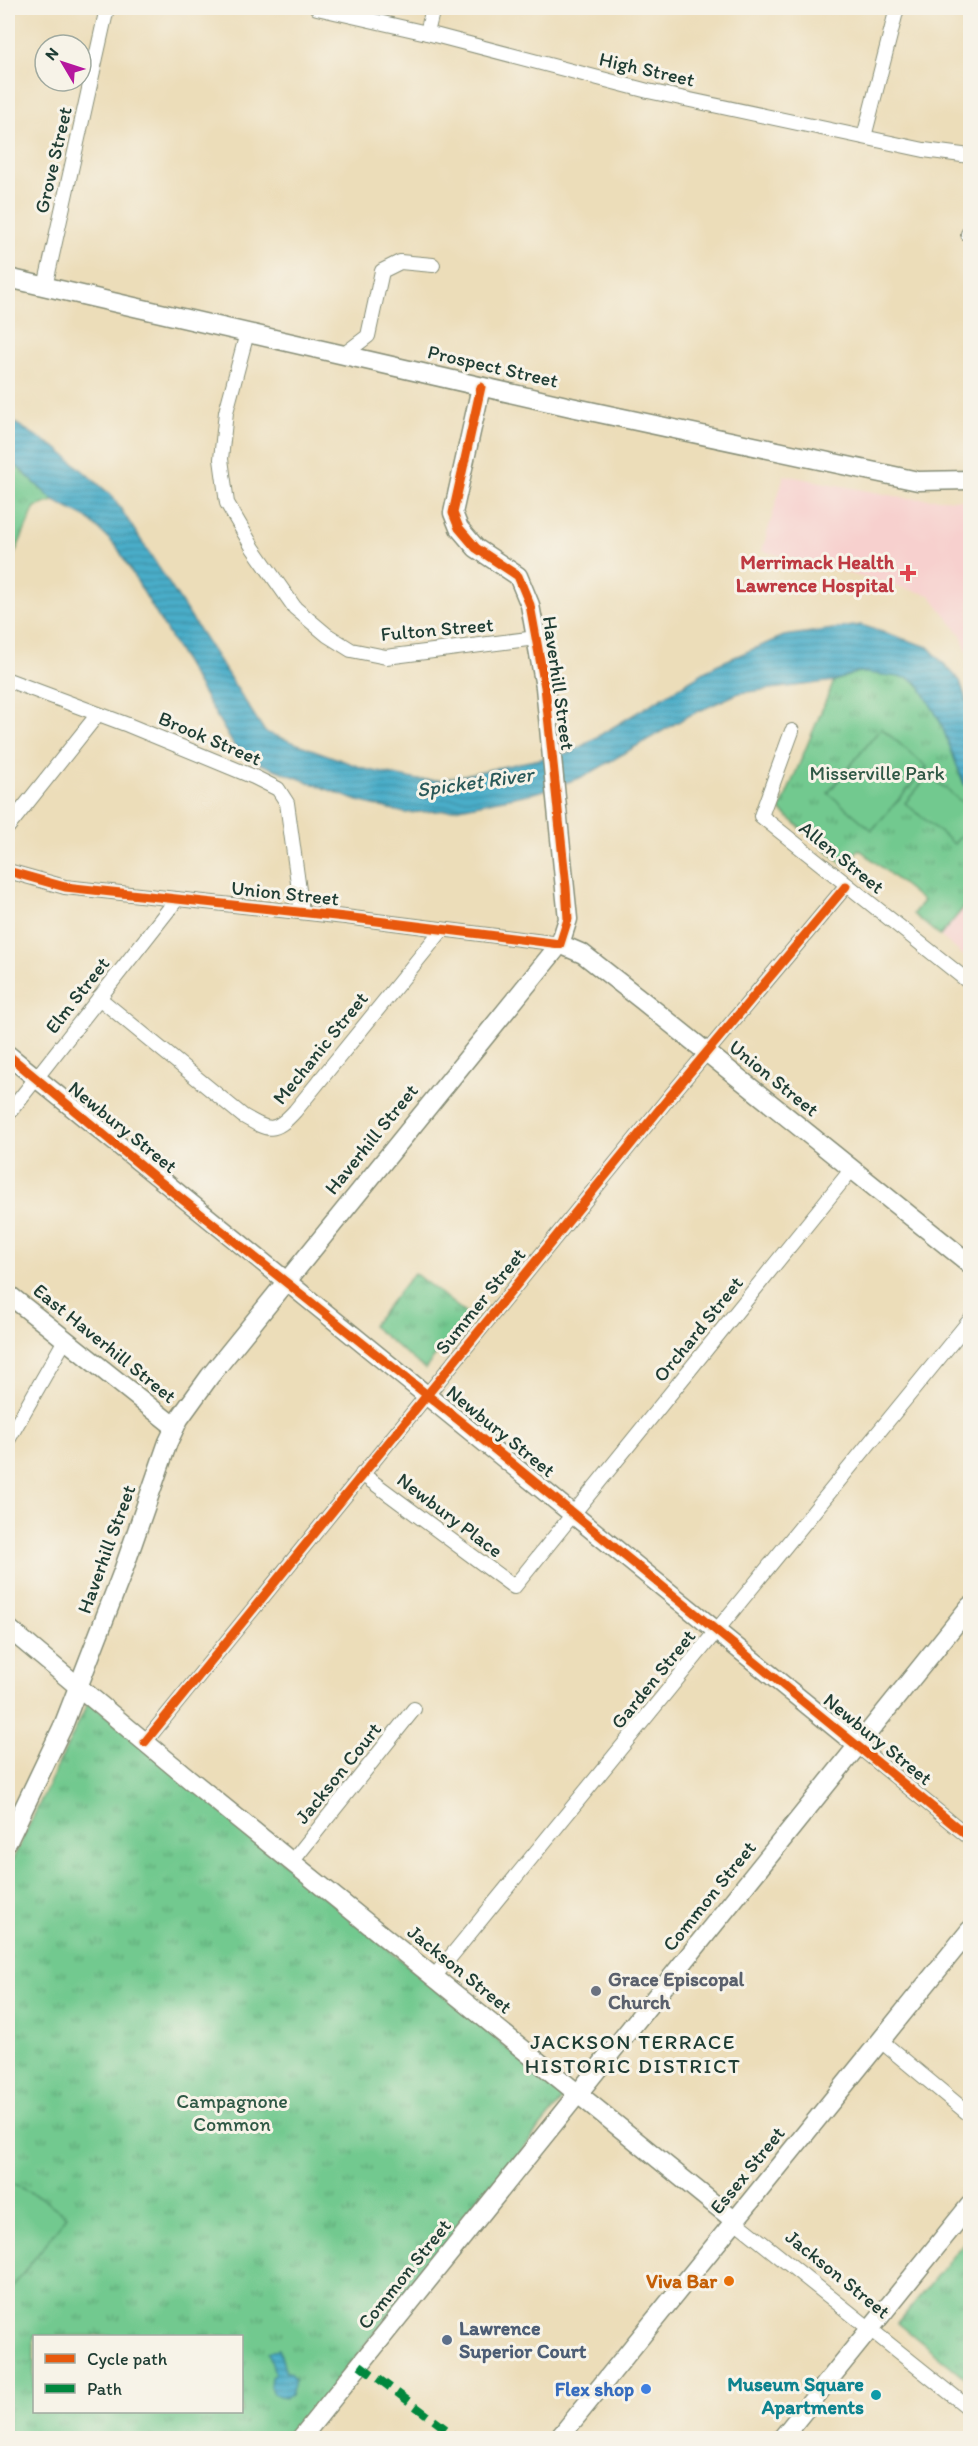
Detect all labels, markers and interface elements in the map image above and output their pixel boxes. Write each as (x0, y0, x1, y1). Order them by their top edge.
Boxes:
north arrow (33, 33, 93, 93)
text: N (41, 44, 63, 64)
street label: High Street (597, 46, 698, 92)
street label: Grove Street (29, 104, 77, 216)
street label: Prospect Street (425, 339, 561, 393)
place label: Merrimack Health Lawrence Hospital (736, 550, 895, 598)
marker: Merrimack Health Lawrence Hospital (899, 564, 917, 582)
street label: Fulton Street (380, 612, 494, 646)
street label: Haverhill Street (538, 614, 580, 752)
street label: Brook Street (155, 706, 265, 771)
water label: Spicket River (415, 761, 537, 802)
park label: Misserville Park (809, 761, 945, 785)
street label: Allen Street (795, 815, 889, 899)
street label: Union Street (230, 875, 341, 911)
street label: Elm Street (40, 952, 115, 1038)
street label: Mechanic Street (267, 987, 373, 1109)
street label: Union Street (724, 1035, 824, 1122)
street label: Newbury Street (64, 1076, 182, 1178)
street label: Haverhill Street (319, 1079, 423, 1199)
street label: Summer Street (430, 1243, 530, 1359)
street label: Orchard Street (648, 1271, 748, 1387)
street label: East Haverhill Street (29, 1278, 181, 1408)
street label: Newbury Street (442, 1380, 560, 1482)
street label: Newbury Place (392, 1467, 508, 1563)
street label: Haverhill Street (72, 1481, 141, 1617)
street label: Garden Street (606, 1624, 700, 1734)
street label: Newbury Street (819, 1688, 937, 1790)
street label: Jackson Court (290, 1717, 386, 1829)
street label: Common Street (657, 1836, 761, 1956)
street label: Jackson Street (403, 1920, 517, 2018)
place label: Grace Episcopal Church (608, 1967, 745, 2014)
marker: Grace Episcopal Church (589, 1984, 603, 1998)
district label: JACKSON TERRACE HISTORIC DISTRICT (525, 2029, 741, 2078)
park label: Campagnone Common (176, 2089, 288, 2136)
street label: Essex Street (704, 2121, 790, 2219)
street label: Common Street (352, 2214, 456, 2334)
street label: Jackson Street (781, 2225, 895, 2323)
place label: Viva Bar (646, 2269, 717, 2293)
marker: Viva Bar (722, 2274, 736, 2288)
place label: Lawrence Superior Court (459, 2316, 587, 2364)
marker: Lawrence Superior Court (440, 2333, 454, 2347)
legend (33, 2335, 243, 2413)
text: Cycle path (87, 2348, 168, 2370)
place label: Museum Square Apartments (727, 2372, 864, 2420)
place label: Flex shop (555, 2377, 634, 2402)
text: Path (87, 2378, 122, 2400)
marker: Flex shop (639, 2382, 653, 2396)
marker: Museum Square Apartments (869, 2388, 883, 2402)

